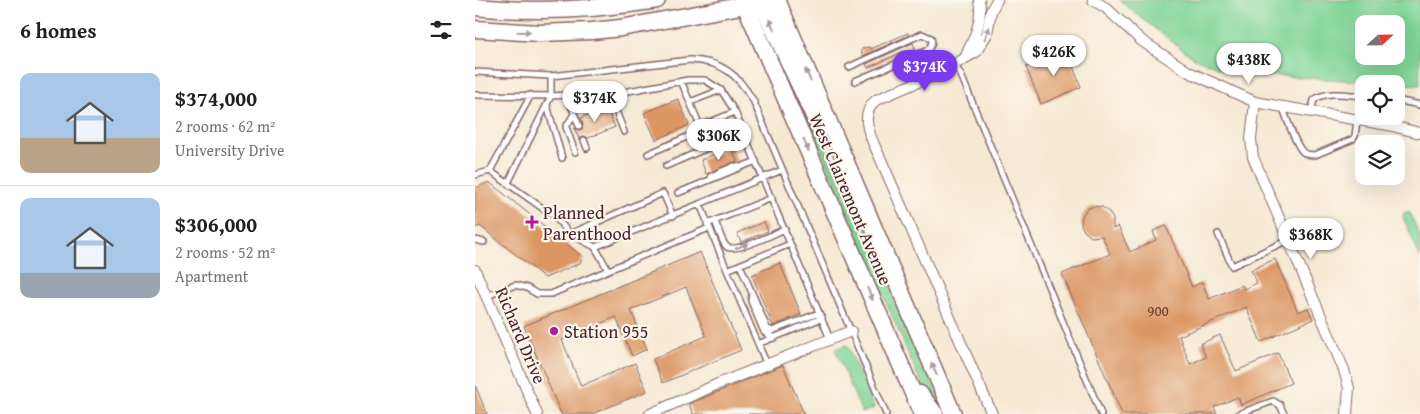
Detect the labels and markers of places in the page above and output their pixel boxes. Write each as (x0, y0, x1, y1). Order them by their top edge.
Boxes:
pin: $426K (1019, 34, 1089, 77)
pin: $438K (1214, 42, 1284, 85)
pin: $374K (890, 49, 960, 92)
pin: $374K (560, 80, 630, 123)
pin: $306K (684, 119, 754, 161)
place label: Planned Parenthood (543, 199, 632, 247)
marker: Planned Parenthood (525, 215, 539, 229)
pin: $368K (1276, 218, 1346, 260)
place label: Station 955 (564, 318, 648, 345)
marker: Station 955 (548, 325, 560, 337)

